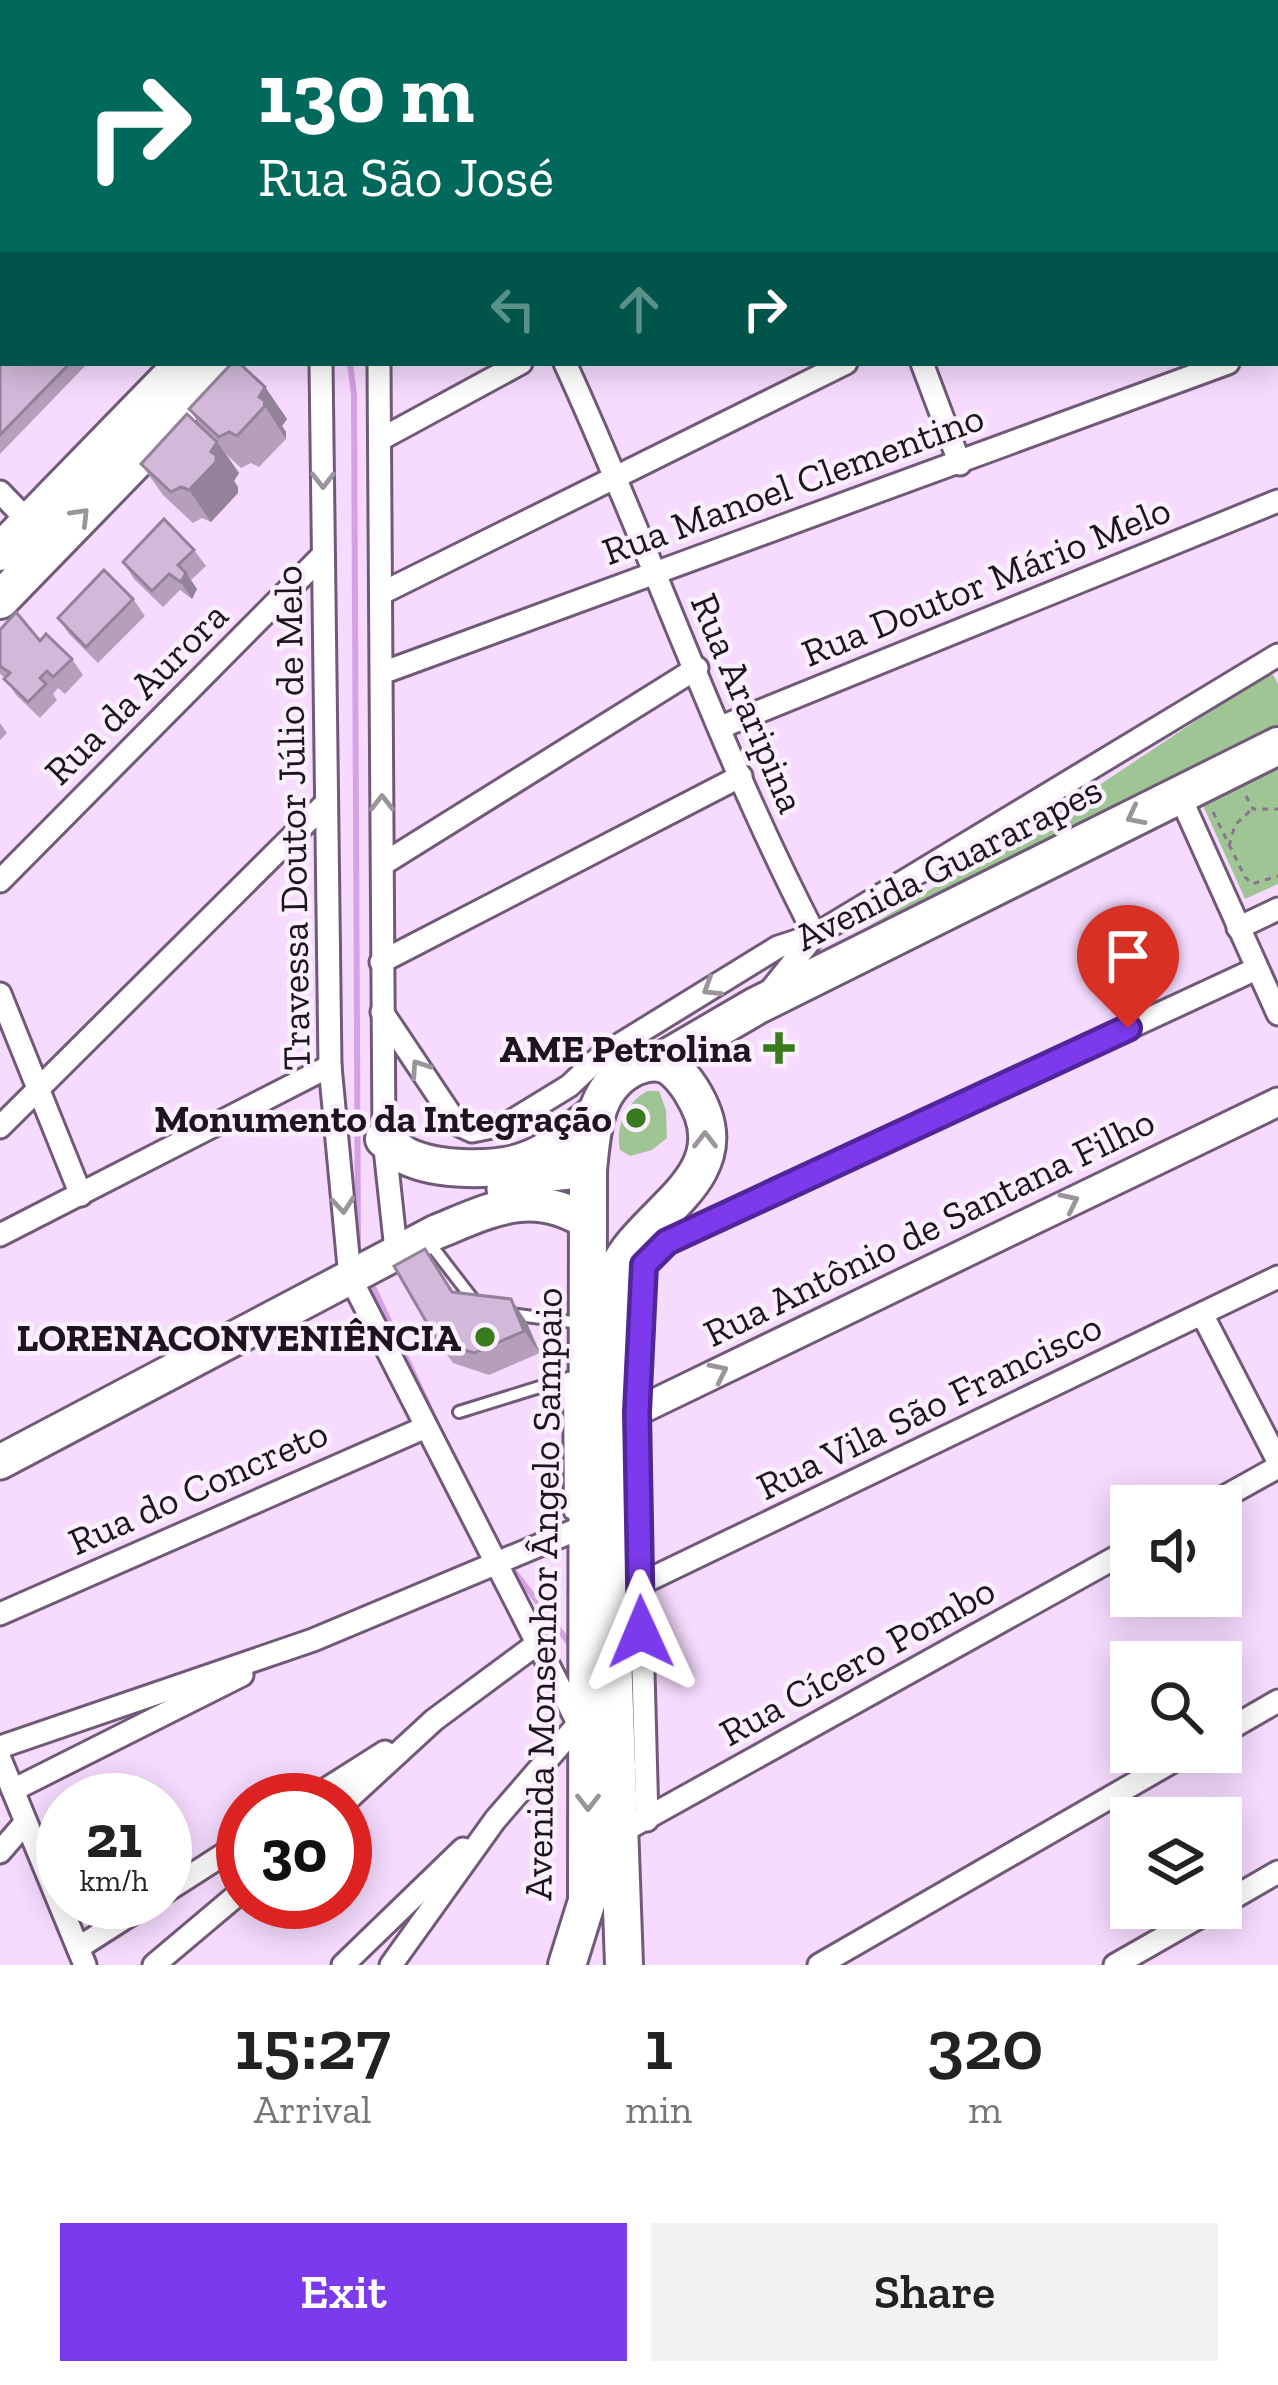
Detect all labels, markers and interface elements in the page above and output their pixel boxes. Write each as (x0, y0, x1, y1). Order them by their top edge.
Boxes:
text: 130 m (258, 43, 474, 144)
icon: right (60, 48, 216, 204)
text: Rua São José (258, 145, 554, 210)
icon: left (480, 276, 546, 342)
icon: ahead (606, 276, 672, 342)
icon: right (732, 276, 798, 342)
street label: Rua Manoel Clementino (596, 393, 990, 575)
one-way arrow (310, 472, 336, 490)
street label: Rua Doutor Mário Melo (795, 486, 1177, 676)
one-way arrow (67, 508, 89, 530)
street label: Travessa Doutor Júlio de Melo (264, 565, 320, 1071)
street label: Rua Araripina (681, 586, 815, 820)
street label: Rua da Aurora (35, 592, 237, 794)
street label: Avenida Guararapes (787, 765, 1109, 961)
one-way arrow (369, 793, 395, 811)
one-way arrow (1126, 802, 1148, 825)
pin (1077, 905, 1179, 1028)
icon: arrive (1095, 923, 1161, 989)
one-way arrow (702, 974, 724, 996)
place label: AME Petrolina (499, 1025, 752, 1072)
marker: AME Petrolina (763, 1032, 795, 1064)
one-way arrow (412, 1060, 434, 1082)
place label: Monumento da Integração (154, 1095, 612, 1142)
street label: Rua Antônio de Santana Filho (696, 1097, 1162, 1357)
marker: Monumento da Integração (623, 1105, 649, 1131)
one-way arrow (692, 1130, 718, 1148)
one-way arrow (1058, 1193, 1079, 1217)
one-way arrow (330, 1196, 355, 1215)
street label: Avenida Monsenhor Ângelo Sampaio (514, 1287, 572, 1901)
street label: Rua Vila São Francisco (749, 1302, 1109, 1510)
place label: LORENACONVENIÊNCIA (16, 1314, 461, 1361)
marker: LORENACONVENIÊNCIA (472, 1324, 498, 1350)
one-way arrow (706, 1363, 728, 1386)
street label: Rua do Concreto (61, 1409, 335, 1565)
map controls (1110, 1485, 1242, 1929)
button: sound (1110, 1485, 1242, 1617)
street label: Rua Cícero Pombo (711, 1566, 1003, 1756)
position arrow (578, 1569, 704, 1695)
button: search (1110, 1641, 1242, 1773)
speed limit sign: 30 (216, 1773, 372, 1929)
one-way arrow (575, 1794, 601, 1812)
button: layers (1110, 1797, 1242, 1929)
text: 21 (86, 1800, 142, 1872)
text: km/h (80, 1863, 148, 1899)
text: 15:27 (235, 2001, 391, 2087)
text: 1 (644, 2001, 673, 2087)
text: 320 (927, 2001, 1043, 2087)
text: Arrival (254, 2086, 371, 2133)
text: min (625, 2086, 692, 2133)
text: m (968, 2086, 1002, 2133)
button: Exit (60, 2223, 627, 2361)
button: Share (651, 2223, 1218, 2361)

